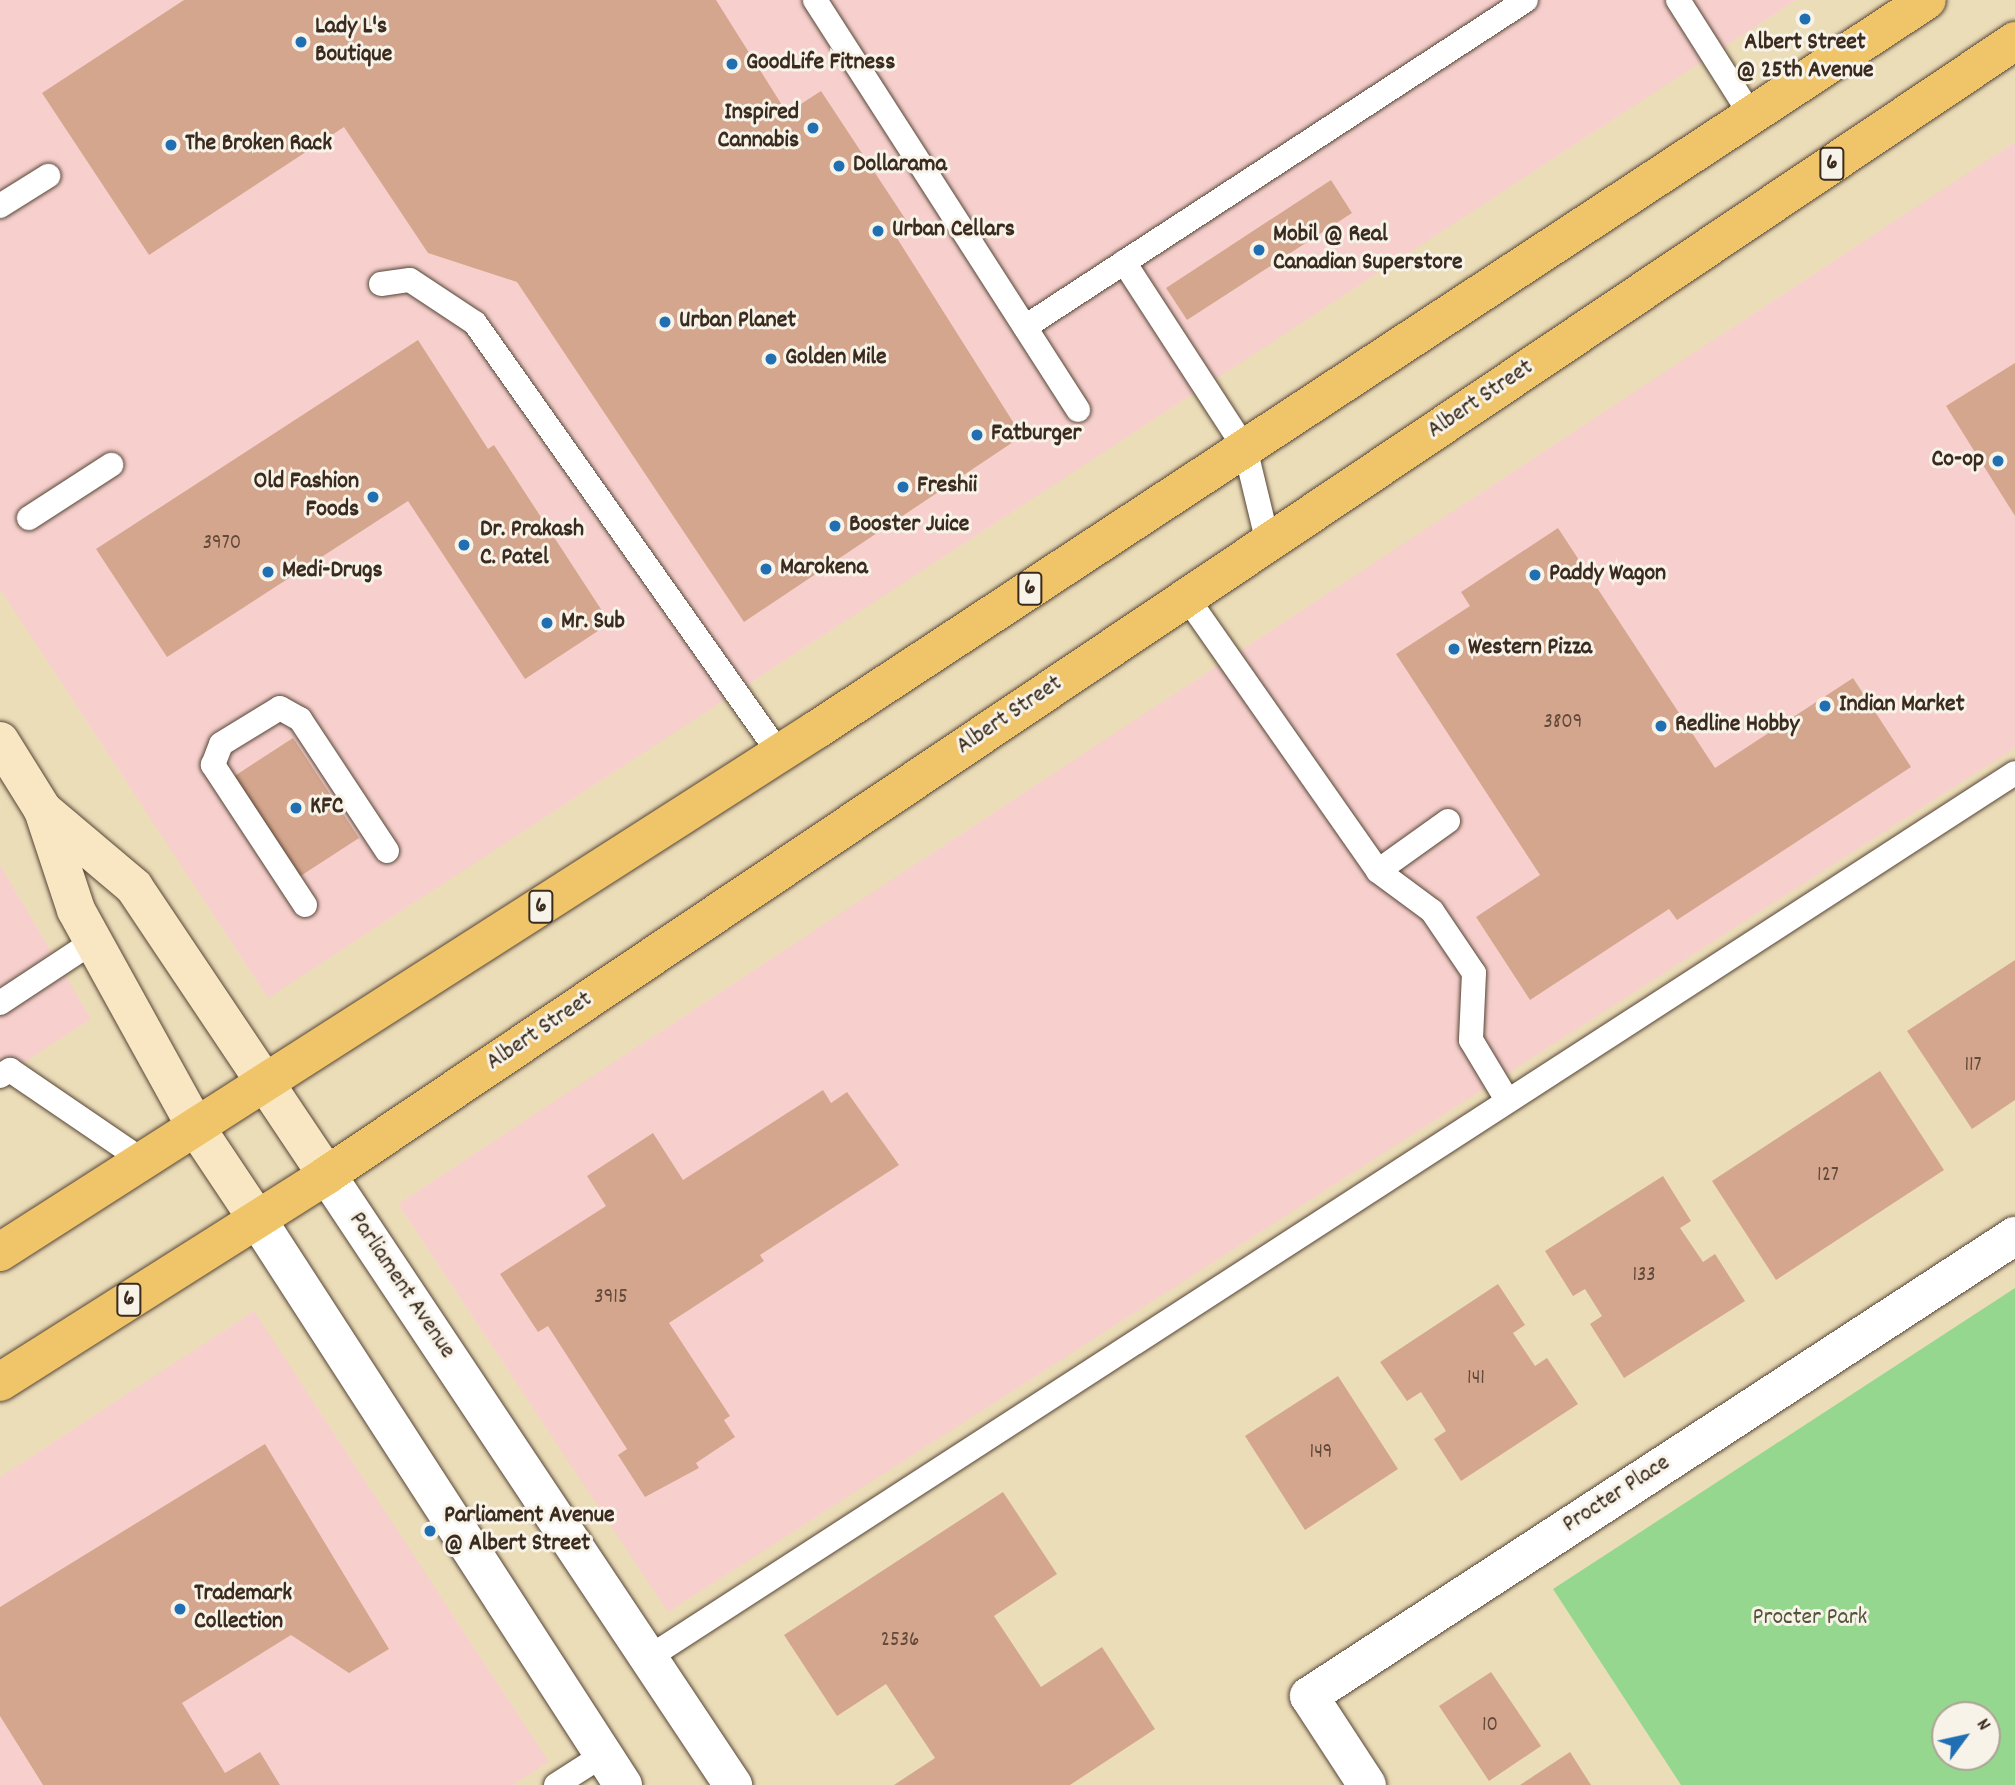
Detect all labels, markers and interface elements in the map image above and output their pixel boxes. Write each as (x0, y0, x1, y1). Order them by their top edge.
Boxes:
marker: Albert Street @ 25th Avenue (1797, 11, 1813, 27)
place label: Lady L's Boutique (315, 14, 392, 70)
place label: Albert Street @ 25th Avenue (1736, 30, 1874, 86)
marker: Lady L's Boutique (293, 34, 309, 50)
place label: GoodLife Fitness (746, 50, 895, 78)
marker: GoodLife Fitness (724, 56, 740, 72)
place label: Inspired Cannabis (718, 100, 799, 156)
marker: Inspired Cannabis (805, 120, 821, 136)
place label: The Broken Rack (185, 131, 332, 159)
marker: The Broken Rack (163, 137, 179, 153)
road number: 6 (1818, 144, 1846, 183)
place label: Dollarama (853, 152, 947, 180)
marker: Dollarama (831, 158, 847, 174)
place label: Urban Cellars (892, 217, 1015, 245)
place label: Mobil @ Real Canadian Superstore (1273, 222, 1463, 278)
marker: Urban Cellars (870, 223, 886, 239)
marker: Mobil @ Real Canadian Superstore (1251, 242, 1267, 258)
place label: Urban Planet (679, 308, 796, 336)
marker: Urban Planet (657, 314, 673, 330)
place label: Golden Mile (785, 345, 887, 373)
marker: Golden Mile (763, 351, 779, 367)
street label: Albert Street (1423, 354, 1539, 446)
place label: Fatburger (991, 421, 1081, 449)
marker: Fatburger (969, 427, 985, 443)
place label: Co-op (1932, 447, 1984, 475)
marker: Co-op (1990, 453, 2006, 469)
place label: Old Fashion Foods (254, 469, 359, 525)
place label: Freshii (917, 473, 977, 501)
marker: Freshii (895, 479, 911, 495)
marker: Old Fashion Foods (365, 489, 381, 505)
place label: Booster Juice (849, 512, 969, 540)
place label: Dr. Prakash C. Patel (480, 517, 584, 573)
marker: Booster Juice (827, 518, 843, 534)
house number: 3970 (203, 531, 241, 557)
marker: Dr. Prakash C. Patel (454, 535, 474, 555)
place label: Marokena (780, 555, 868, 583)
place label: Medi-Drugs (282, 558, 383, 586)
marker: Marokena (758, 561, 774, 577)
place label: Paddy Wagon (1549, 561, 1666, 589)
marker: Medi-Drugs (260, 564, 276, 580)
marker: Paddy Wagon (1527, 567, 1543, 583)
road number: 6 (1016, 569, 1044, 608)
place label: Mr. Sub (561, 609, 625, 637)
marker: Mr. Sub (539, 615, 555, 631)
place label: Western Pizza (1468, 635, 1592, 663)
marker: Western Pizza (1446, 641, 1462, 657)
street label: Albert Street (952, 670, 1068, 762)
place label: Indian Market (1839, 692, 1964, 720)
marker: Indian Market (1817, 698, 1833, 714)
house number: 3809 (1544, 710, 1582, 736)
place label: Redline Hobby (1675, 712, 1799, 740)
marker: Redline Hobby (1653, 718, 1669, 734)
place label: KFC (310, 794, 344, 822)
marker: KFC (288, 800, 304, 816)
road number: 6 (527, 888, 555, 926)
street label: Albert Street (482, 986, 598, 1078)
house number: 117 (1964, 1053, 1982, 1079)
house number: 127 (1817, 1163, 1839, 1189)
street label: Parliament Avenue (341, 1207, 461, 1365)
house number: 133 (1632, 1263, 1656, 1289)
road number: 6 (115, 1280, 143, 1320)
house number: 3915 (594, 1285, 628, 1311)
house number: 141 (1467, 1366, 1485, 1392)
house number: 149 (1310, 1440, 1332, 1466)
street label: Procter Place (1558, 1450, 1676, 1540)
place label: Parliament Avenue @ Albert Street (444, 1503, 615, 1559)
marker: Parliament Avenue @ Albert Street (422, 1523, 438, 1539)
place label: Trademark Collection (194, 1581, 292, 1637)
marker: Trademark Collection (172, 1601, 188, 1617)
park label: Procter Park (1753, 1605, 1867, 1633)
house number: 2536 (881, 1628, 919, 1654)
north arrow (1931, 1701, 2001, 1771)
house number: 10 (1482, 1713, 1498, 1739)
text: N (1968, 1714, 1996, 1737)

